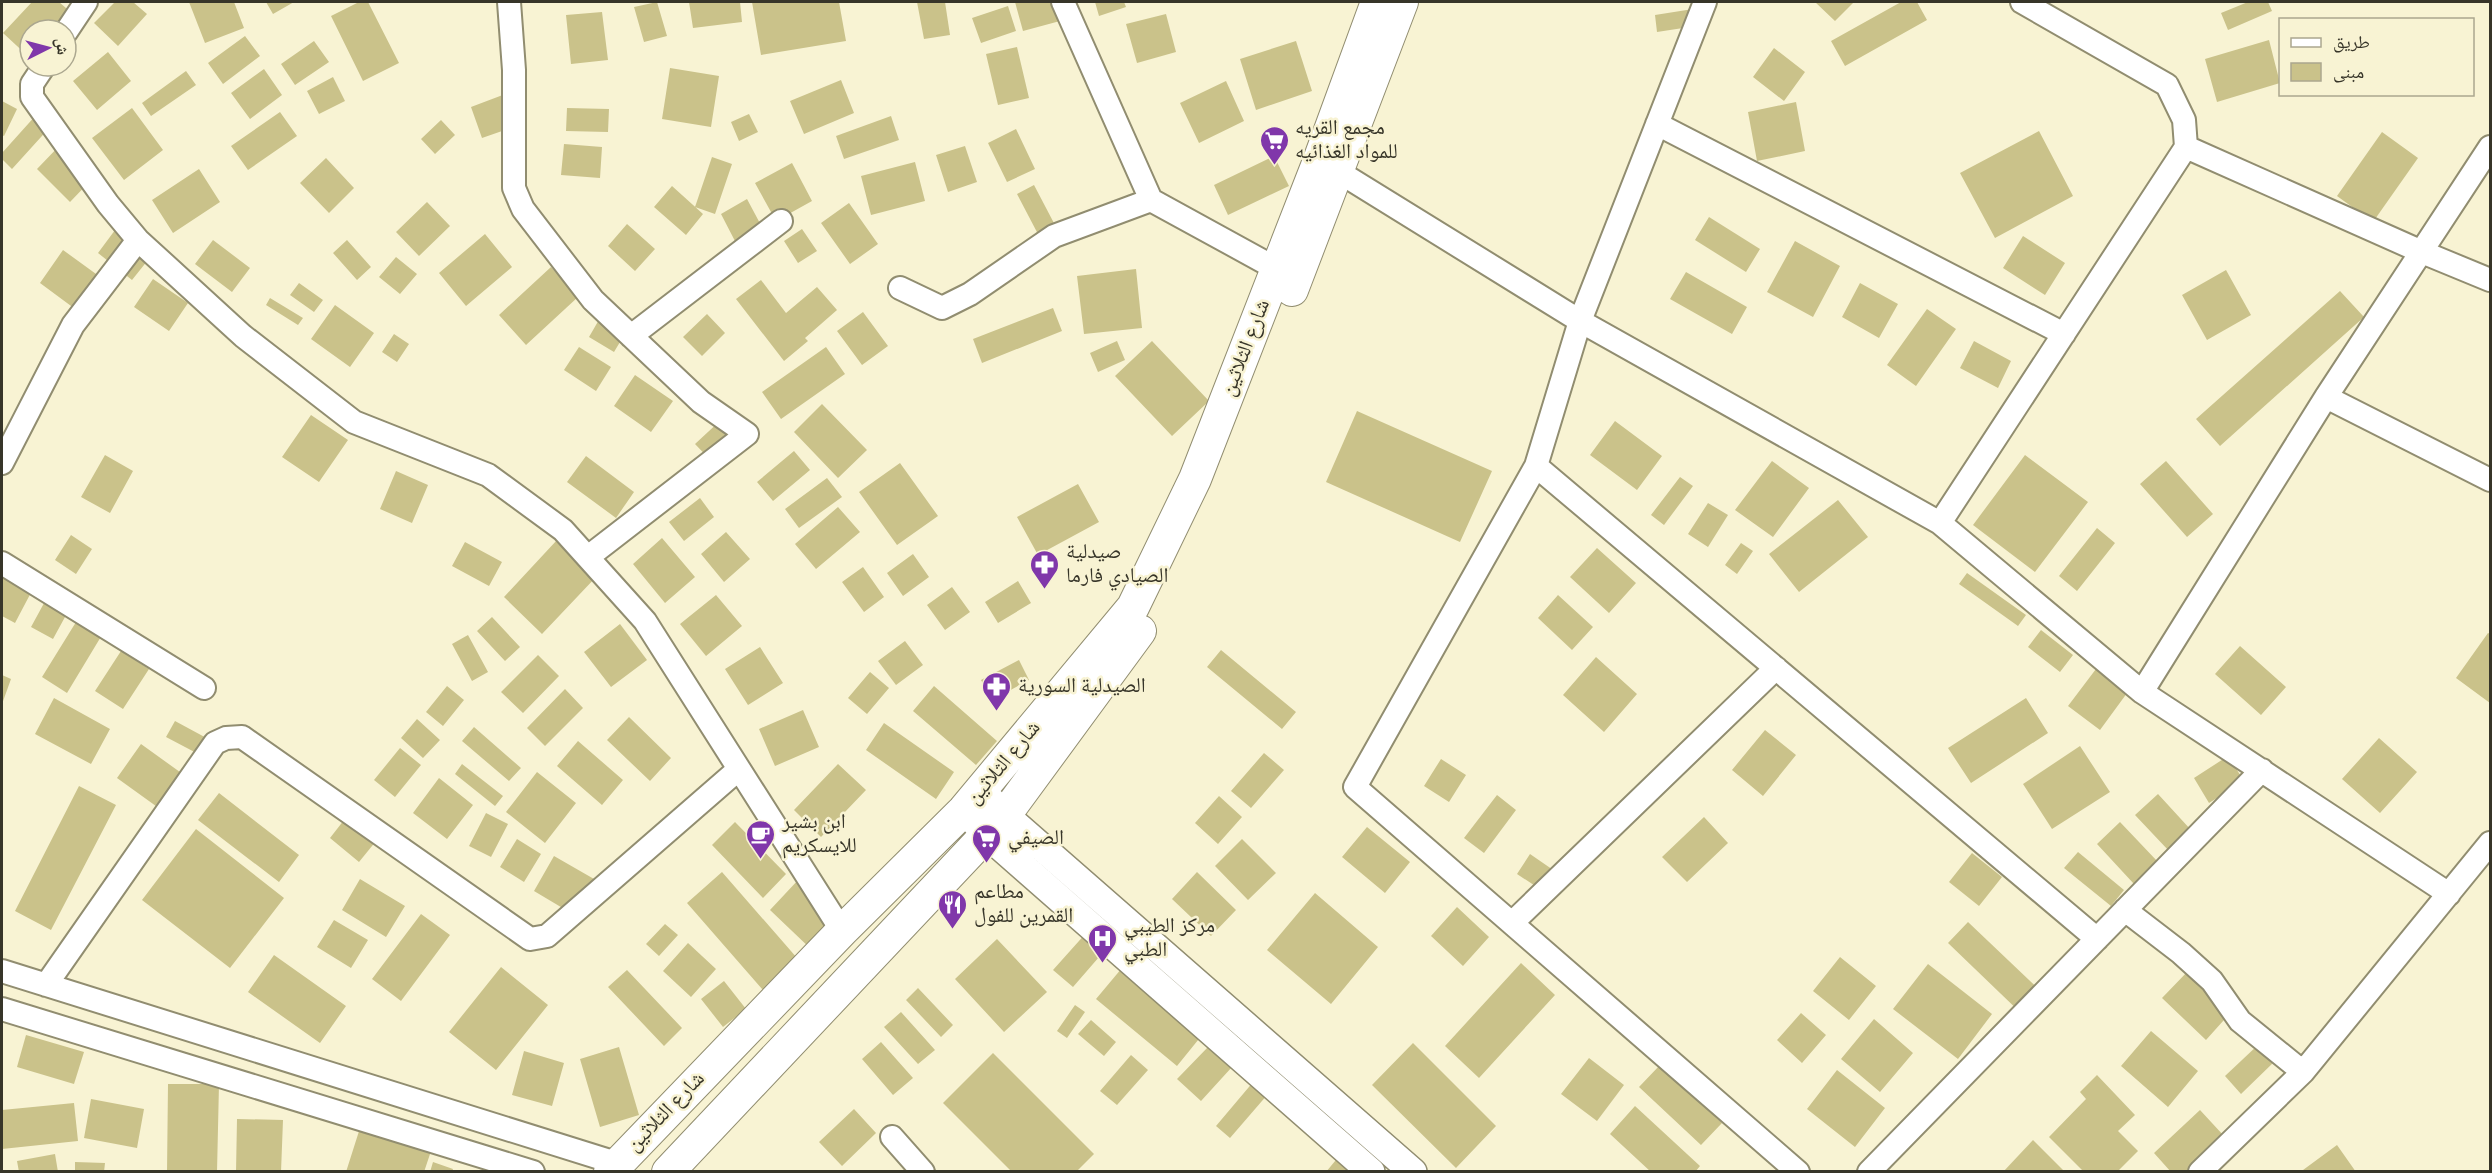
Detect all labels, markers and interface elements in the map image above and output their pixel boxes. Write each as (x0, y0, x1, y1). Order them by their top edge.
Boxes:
north arrow (18, 18, 78, 78)
legend (2279, 18, 2474, 96)
text: طريق (2333, 32, 2370, 55)
text: ش (50, 37, 72, 56)
text: مبنى (2333, 62, 2364, 85)
place label: مجمع القريه للمواد الغذائيه (1295, 115, 1398, 166)
supermarket icon: مجمع القريه للمواد الغذائيه (1258, 124, 1290, 166)
street label: شارع الثلاثين (1215, 296, 1277, 400)
place label: صيدلية الصيادي فارما (1066, 539, 1168, 591)
pharmacy icon: صيدلية الصيادي فارما (1029, 548, 1061, 590)
pharmacy icon: الصيدلية السورية (981, 670, 1013, 712)
place label: الصيدلية السورية (1018, 673, 1146, 700)
street label: شارع الثلاثين (961, 715, 1047, 811)
place label: ابن بشير للايسكريم (781, 809, 857, 860)
cafe icon: ابن بشير للايسكريم (745, 818, 777, 860)
supermarket icon: الصيفي (971, 822, 1003, 864)
place label: الصيفي (1008, 825, 1064, 853)
place label: مطاعم القمرين للفول (974, 879, 1073, 930)
restaurant icon: مطاعم القمرين للفول (937, 888, 969, 930)
place label: مركز الطيبي الطبي (1124, 913, 1215, 965)
hospital icon: مركز الطيبي الطبي (1087, 922, 1119, 964)
street label: شارع الثلاثين (621, 1066, 711, 1158)

